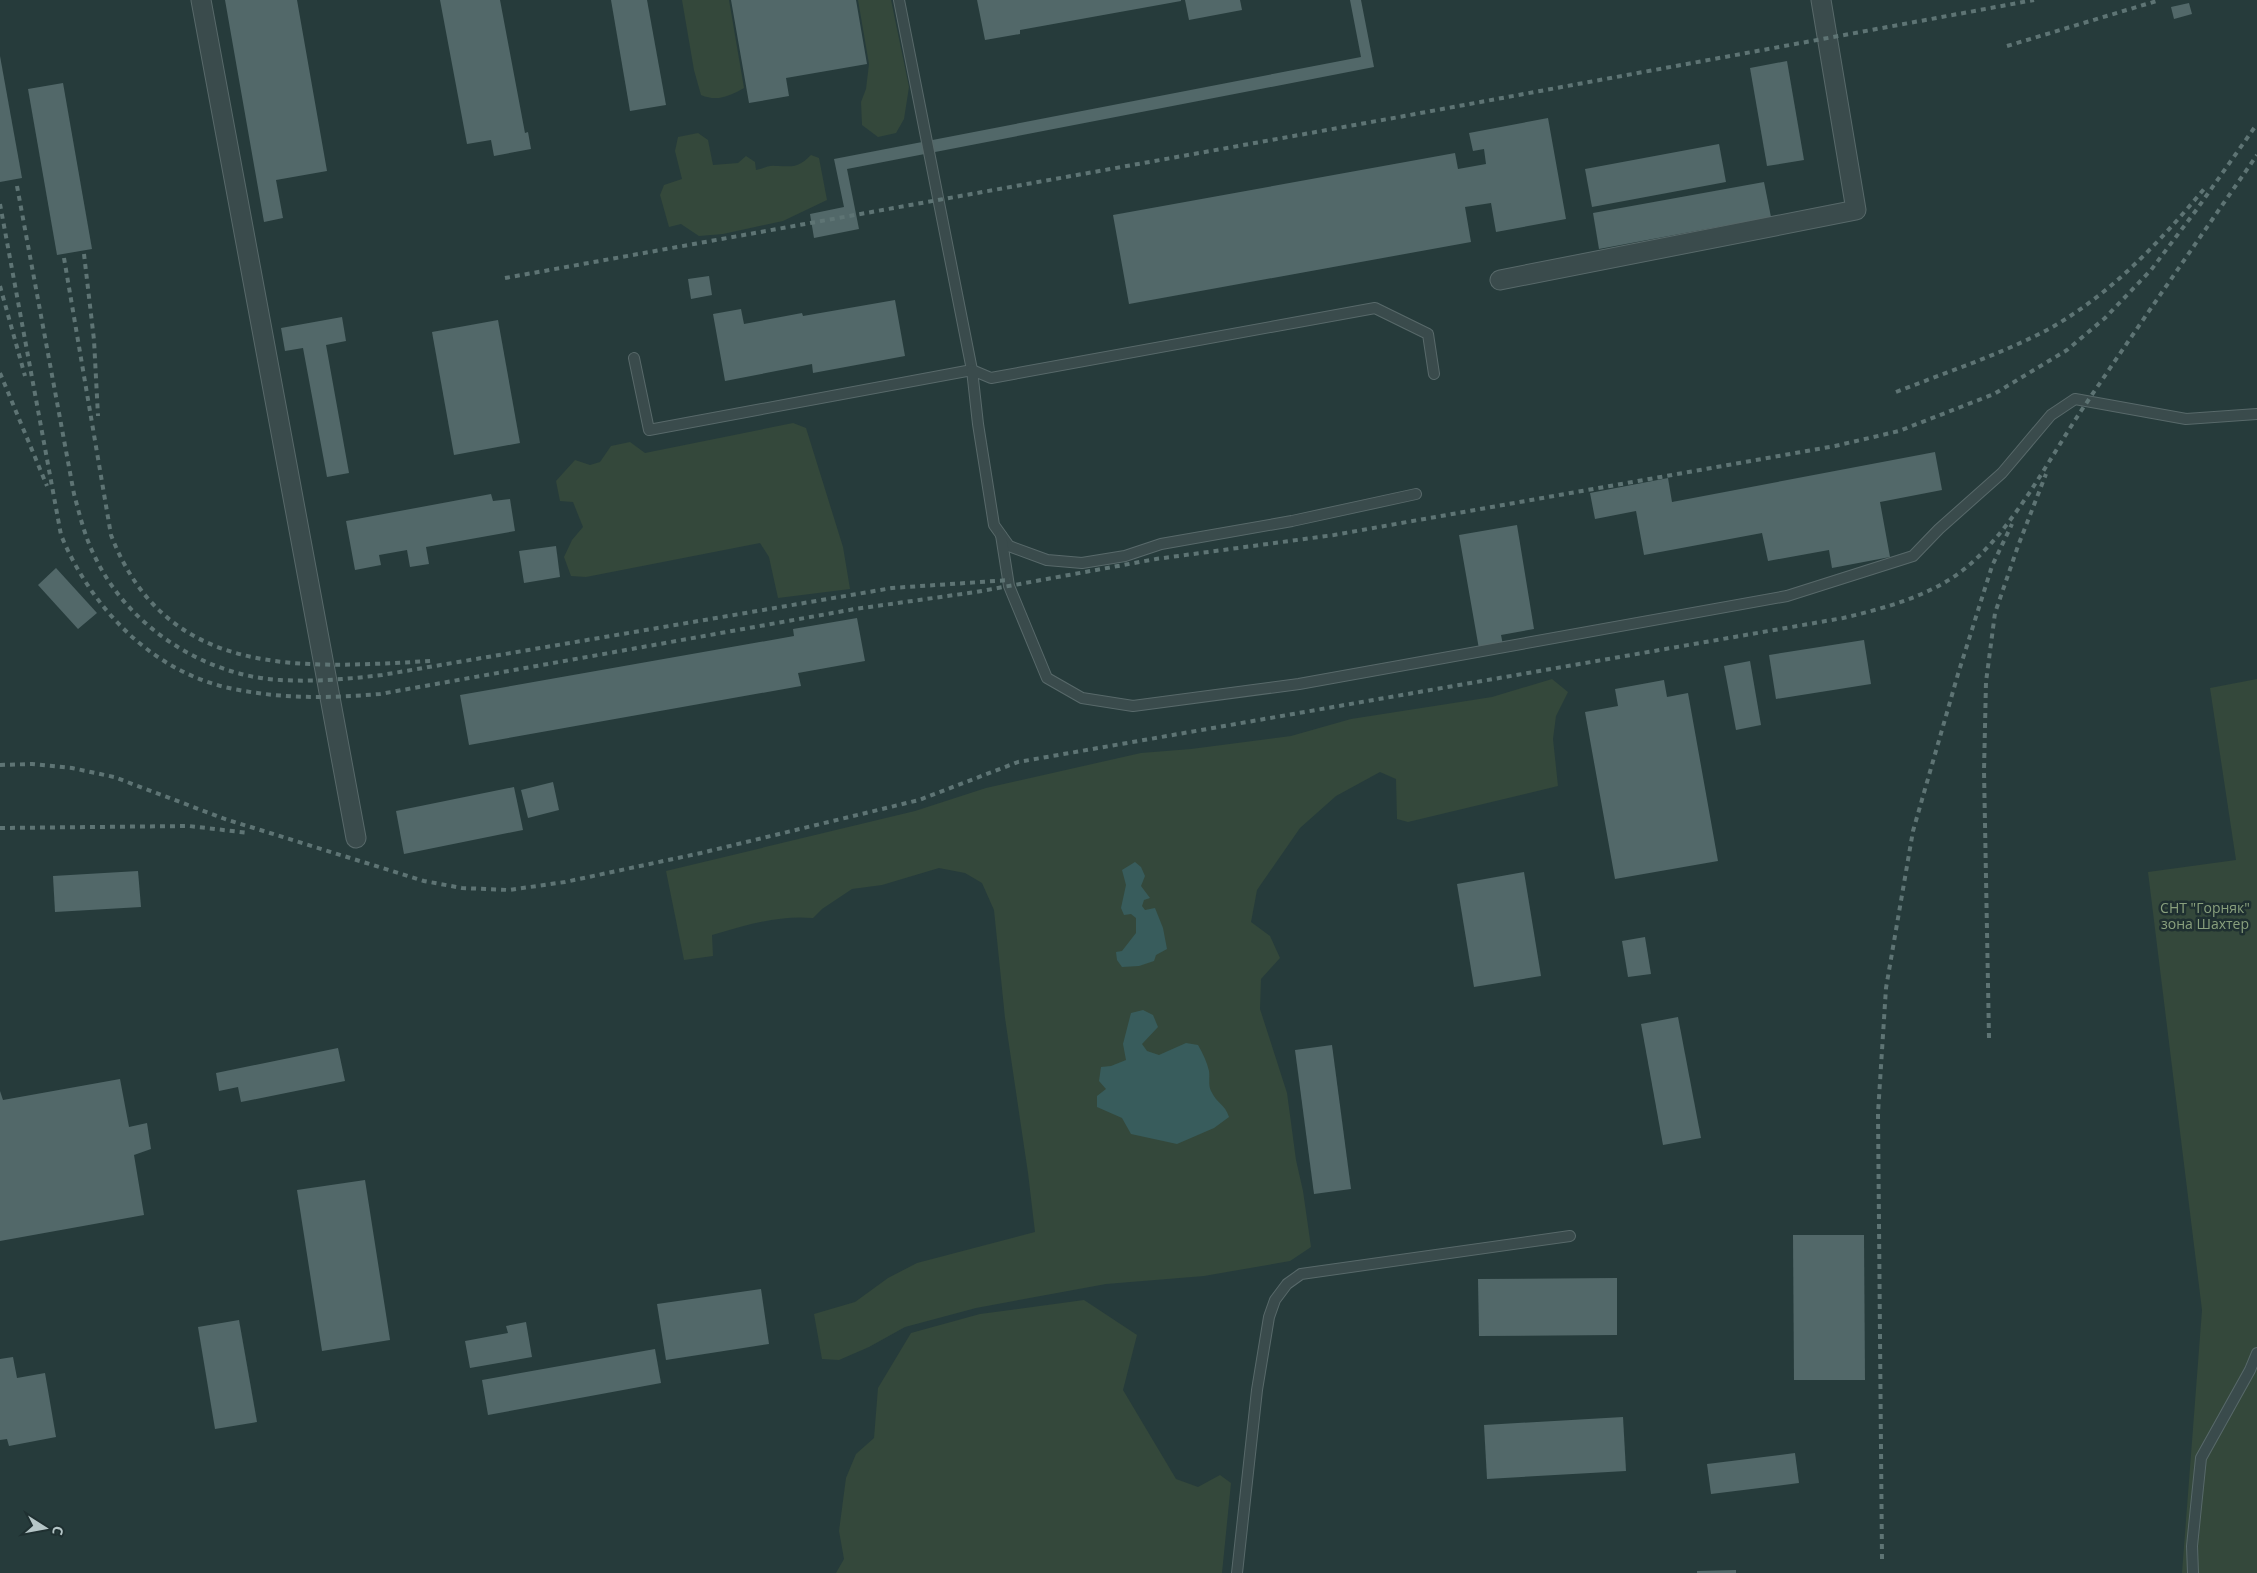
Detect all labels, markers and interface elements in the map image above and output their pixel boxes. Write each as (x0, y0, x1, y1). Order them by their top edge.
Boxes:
park label: СНТ "Горняк" зона Шахтер (2160, 898, 2250, 933)
north arrow (20, 1503, 70, 1553)
text: С (48, 1524, 68, 1537)

